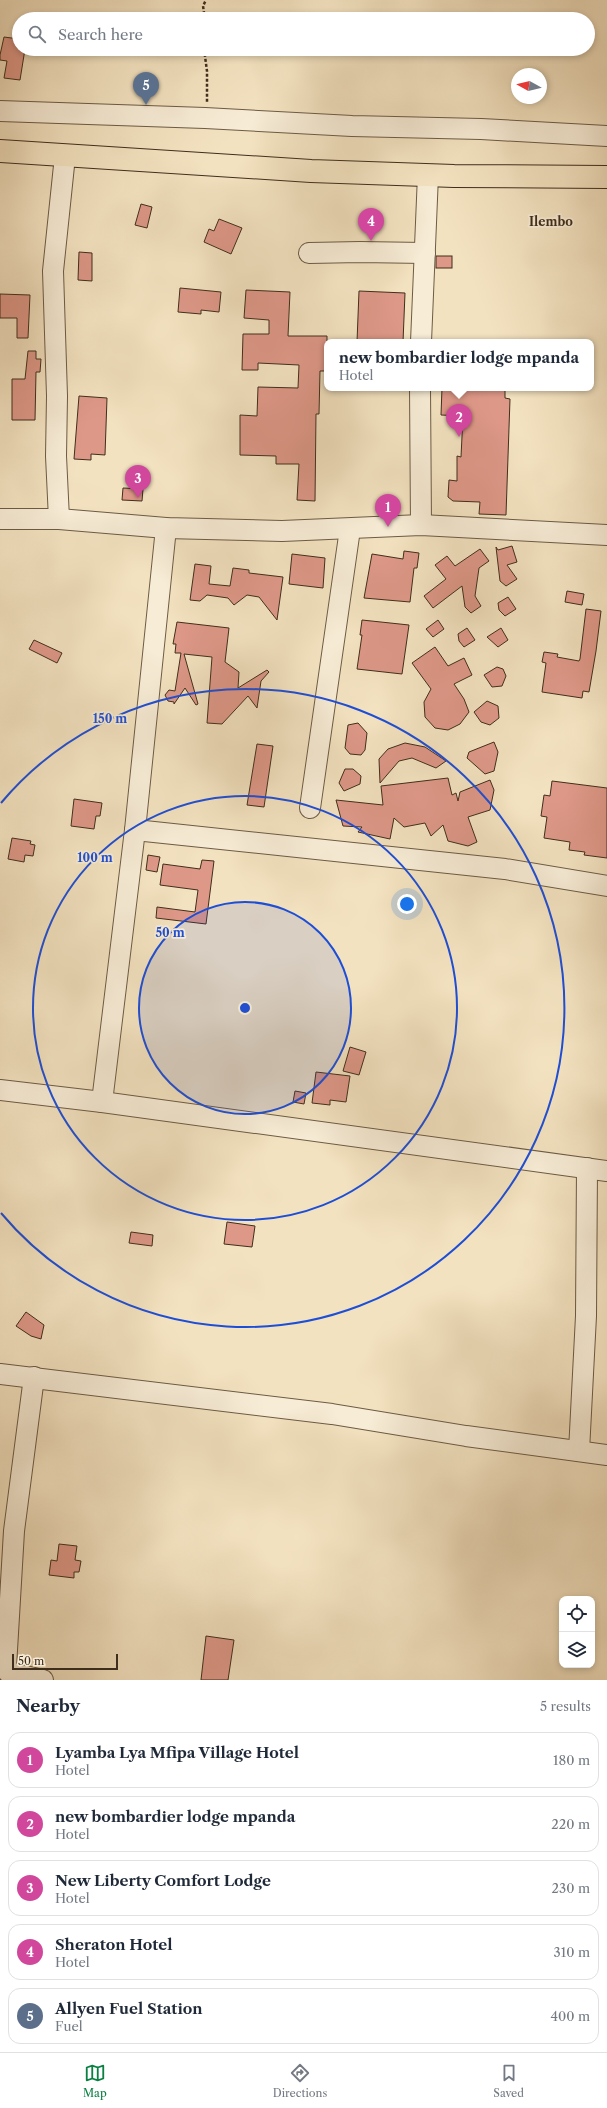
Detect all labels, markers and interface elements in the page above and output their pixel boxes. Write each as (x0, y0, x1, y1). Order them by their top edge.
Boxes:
search box (12, 12, 595, 56)
icon: search (26, 23, 48, 45)
text: Search here (58, 25, 143, 44)
north arrow (511, 68, 547, 104)
pin: 5 (133, 72, 159, 105)
pin: 4 (358, 208, 384, 241)
district label: Ilembo (529, 214, 573, 229)
popup (324, 339, 594, 391)
text: new bombardier lodge mpanda (339, 348, 579, 367)
text: Hotel (339, 367, 373, 383)
pin: 2 (446, 404, 472, 437)
pin: 3 (125, 465, 151, 498)
pin: 1 (375, 494, 401, 527)
text: 150 m (93, 711, 127, 726)
text: 100 m (77, 850, 113, 865)
your location (397, 894, 417, 914)
text: 50 m (155, 925, 185, 940)
centre of rings (238, 1001, 252, 1015)
map controls (559, 1596, 595, 1668)
button: locate (559, 1596, 595, 1632)
button: layers (559, 1632, 595, 1668)
scale bar (12, 1652, 118, 1671)
text: 50 m (18, 1654, 44, 1668)
text: Nearby (16, 1696, 80, 1716)
text: 5 results (540, 1698, 591, 1714)
text: Lyamba Lya Mfipa Village Hotel (55, 1743, 299, 1762)
text: 1 (27, 1752, 33, 1768)
text: 180 m (553, 1752, 590, 1768)
text: Hotel (55, 1762, 90, 1778)
text: new bombardier lodge mpanda (55, 1807, 295, 1826)
text: 2 (26, 1816, 34, 1832)
text: 220 m (551, 1816, 590, 1832)
text: Hotel (55, 1826, 90, 1842)
text: New Liberty Comfort Lodge (55, 1871, 271, 1890)
text: 3 (26, 1880, 34, 1896)
text: 230 m (552, 1880, 590, 1896)
text: Hotel (55, 1890, 90, 1906)
text: Sheraton Hotel (55, 1935, 173, 1954)
text: 4 (26, 1944, 34, 1960)
text: 310 m (554, 1944, 590, 1960)
text: Hotel (55, 1954, 90, 1970)
text: Allyen Fuel Station (55, 1999, 203, 2018)
text: 5 (26, 2008, 34, 2024)
text: 400 m (550, 2008, 590, 2024)
text: Fuel (55, 2018, 83, 2034)
tab: Map (83, 2062, 107, 2100)
tab: Directions (273, 2062, 327, 2100)
tab: Saved (493, 2062, 524, 2100)

